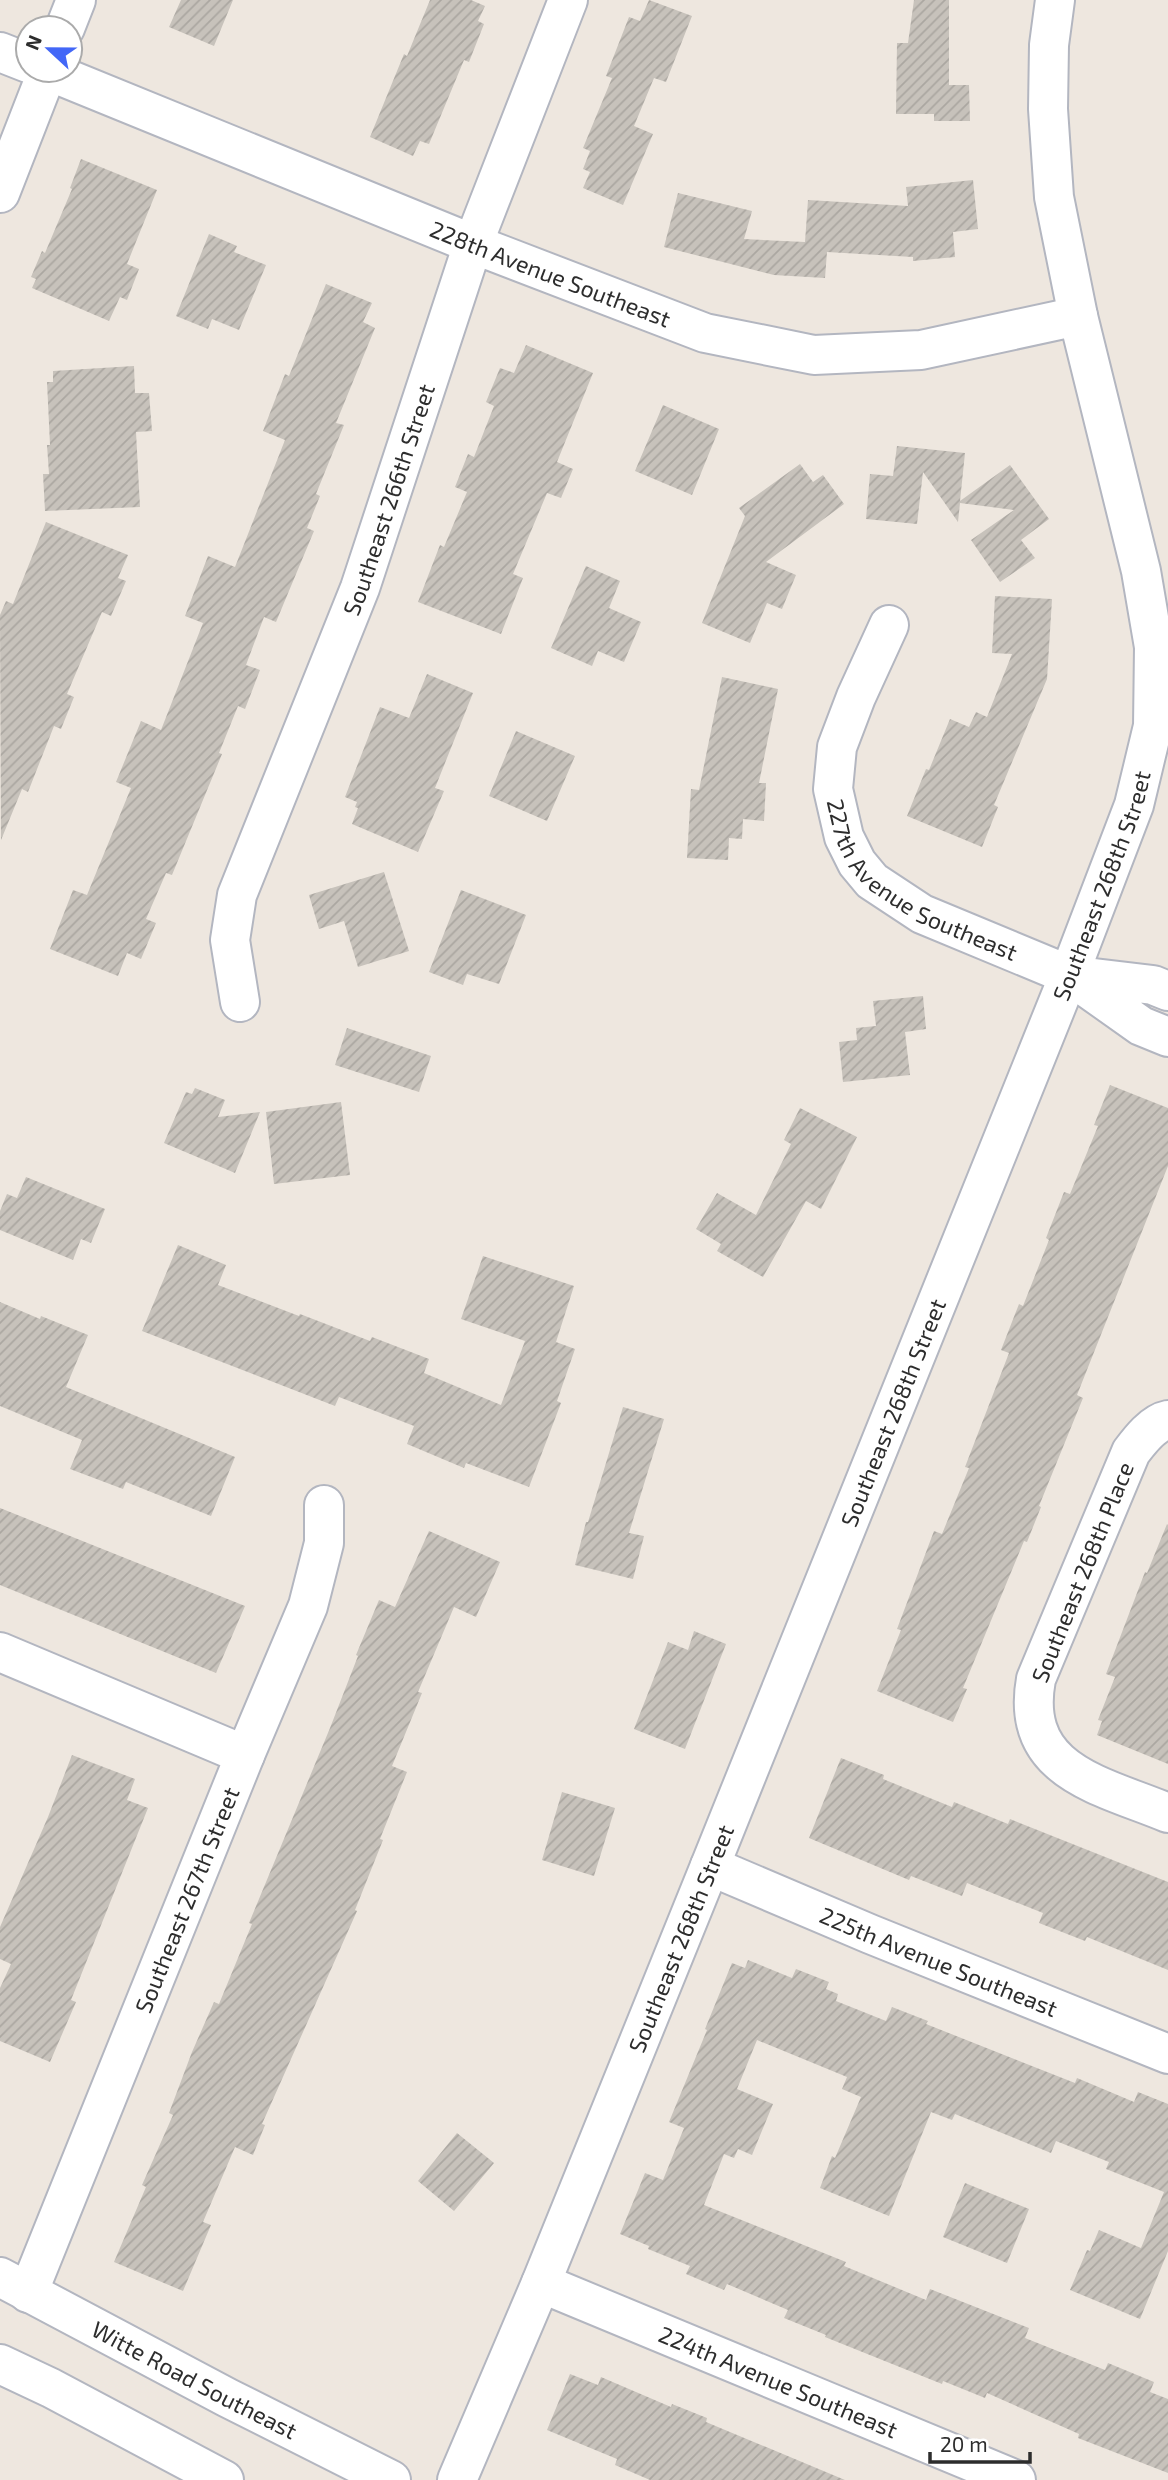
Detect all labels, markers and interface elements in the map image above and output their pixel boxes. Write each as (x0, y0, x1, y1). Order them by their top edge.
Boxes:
north arrow (14, 14, 84, 84)
text: N (20, 32, 46, 53)
street label: 228th Avenue Southeast (426, 214, 675, 333)
street label: Southeast 266th Street (337, 380, 440, 619)
street label: Southeast 268th Street (1046, 768, 1156, 1005)
street label: 227th Avenue Southeast (822, 796, 1022, 966)
street label: Southeast 268th Street (834, 1294, 951, 1531)
street label: Southeast 268th Place (1025, 1458, 1139, 1686)
street label: Southeast 267th Street (129, 1783, 245, 2017)
street label: Southeast 268th Street (622, 1820, 739, 2056)
street label: 225th Avenue Southeast (816, 1900, 1062, 2022)
street label: Witte Road Southeast (87, 2314, 302, 2445)
street label: 224th Avenue Southeast (655, 2320, 902, 2443)
scale bar (930, 2420, 1030, 2464)
text: 20 m (940, 2431, 988, 2456)

